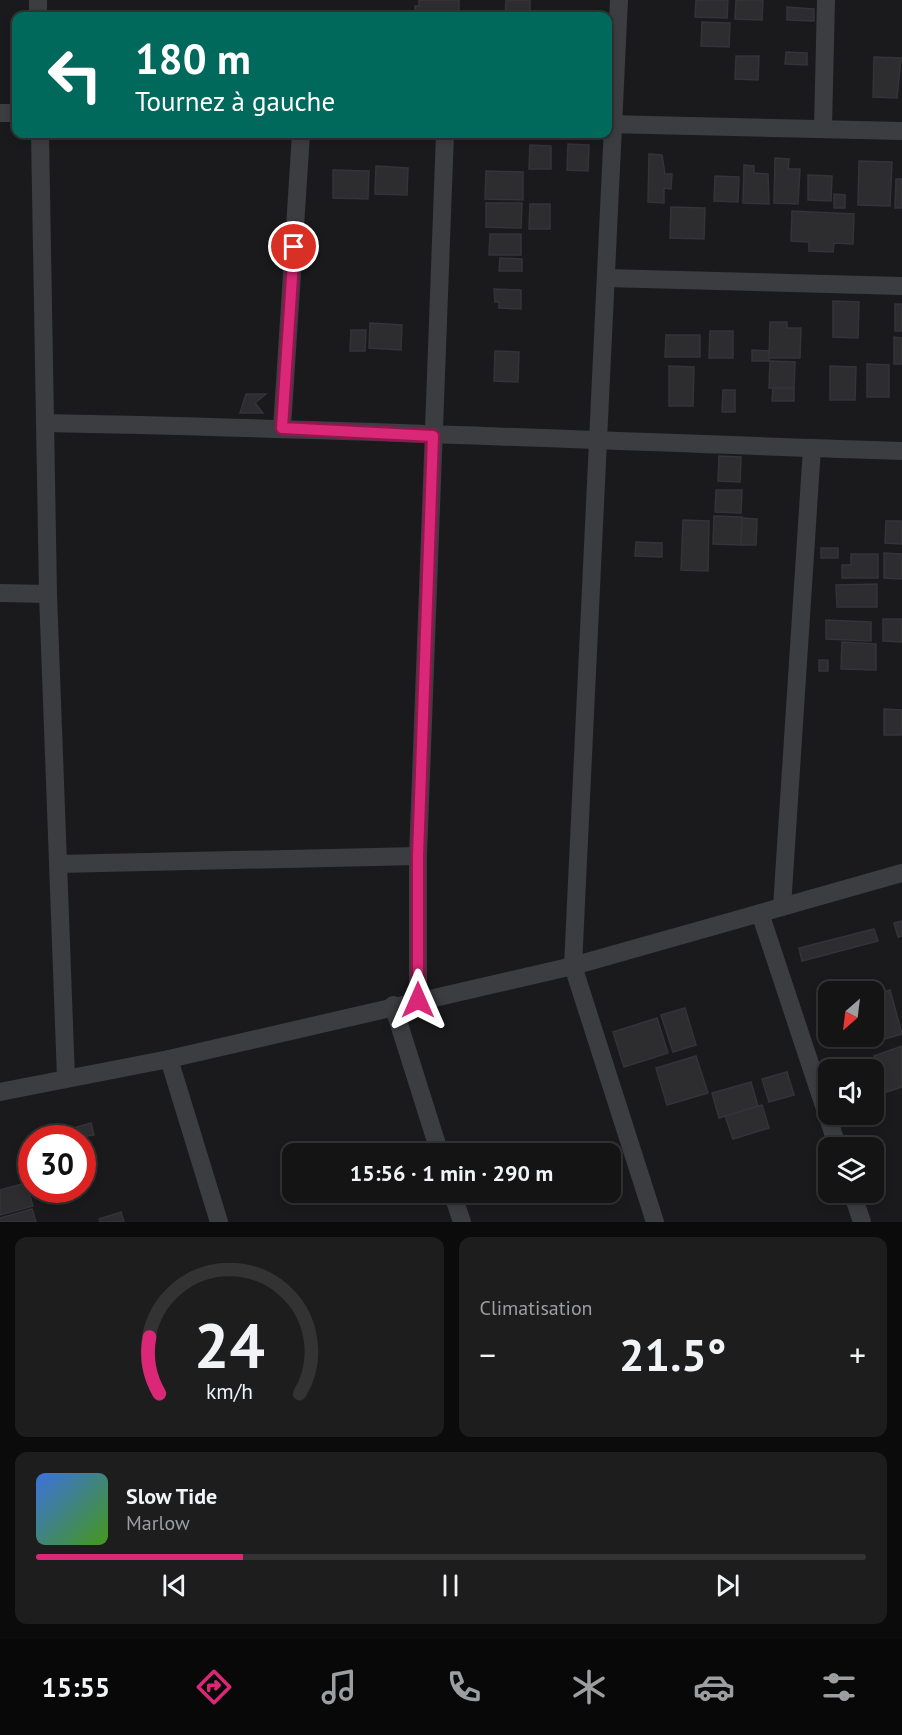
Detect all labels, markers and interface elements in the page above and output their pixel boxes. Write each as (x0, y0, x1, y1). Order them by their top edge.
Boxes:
text: 180 m (135, 31, 251, 86)
icon: left (36, 36, 114, 114)
text: Tournez à gauche (135, 84, 335, 118)
pin (268, 221, 319, 272)
icon: arrive (277, 230, 310, 263)
position arrow (386, 968, 450, 1032)
north arrow (818, 981, 884, 1047)
map controls (818, 981, 884, 1203)
button: sound (818, 1059, 884, 1125)
speed limit sign: 30 (18, 1125, 96, 1203)
button: layers (818, 1137, 884, 1203)
text: 15:56 · 1 min · 290 m (350, 1159, 553, 1187)
text: Climatisation (480, 1295, 593, 1321)
text: 24 (194, 1304, 265, 1385)
text: 21.5° (619, 1325, 726, 1383)
text: − (480, 1333, 496, 1376)
text: + (849, 1333, 866, 1376)
text: km/h (206, 1377, 253, 1405)
text: Slow Tide (126, 1482, 217, 1510)
text: Marlow (126, 1510, 190, 1536)
icon: previous (158, 1569, 191, 1602)
icon: pause (434, 1569, 467, 1602)
icon: next (711, 1569, 744, 1602)
icon: directions (193, 1666, 235, 1708)
icon: music (318, 1666, 360, 1708)
icon: phone (443, 1666, 485, 1708)
icon: climate (568, 1666, 610, 1708)
icon: car (693, 1666, 735, 1708)
icon: filters (818, 1666, 860, 1708)
text: 15:55 (42, 1670, 110, 1704)

